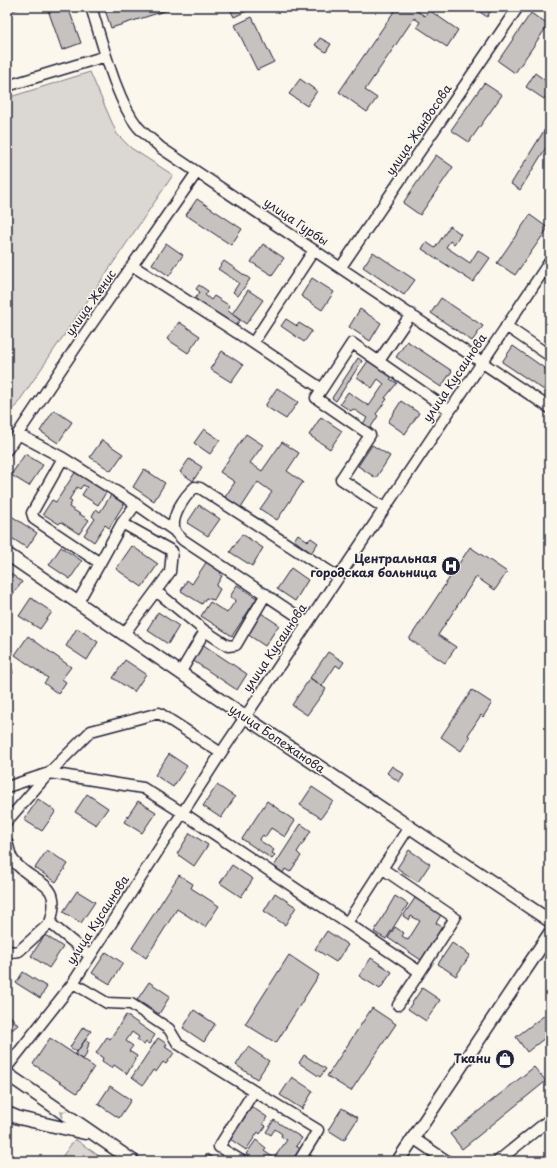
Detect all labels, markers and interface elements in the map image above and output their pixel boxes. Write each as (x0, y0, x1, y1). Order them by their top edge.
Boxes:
street label: улица Жандосова (381, 80, 456, 179)
street label: улица Гурбы (261, 193, 333, 250)
street label: улица Женис (61, 265, 120, 339)
street label: улица Кусаинова (418, 329, 491, 425)
place label: Центральная городская больница (310, 549, 438, 581)
hospital icon: Центральная городская больница (440, 555, 462, 577)
street label: улица Кусаинова (238, 599, 311, 695)
street label: улица Бопежанова (226, 699, 330, 777)
street label: улица Кусаинова (61, 871, 133, 968)
shop icon: Ткани (494, 1048, 516, 1070)
place label: Ткани (454, 1049, 491, 1067)
one-way arrow (60, 1110, 67, 1118)

